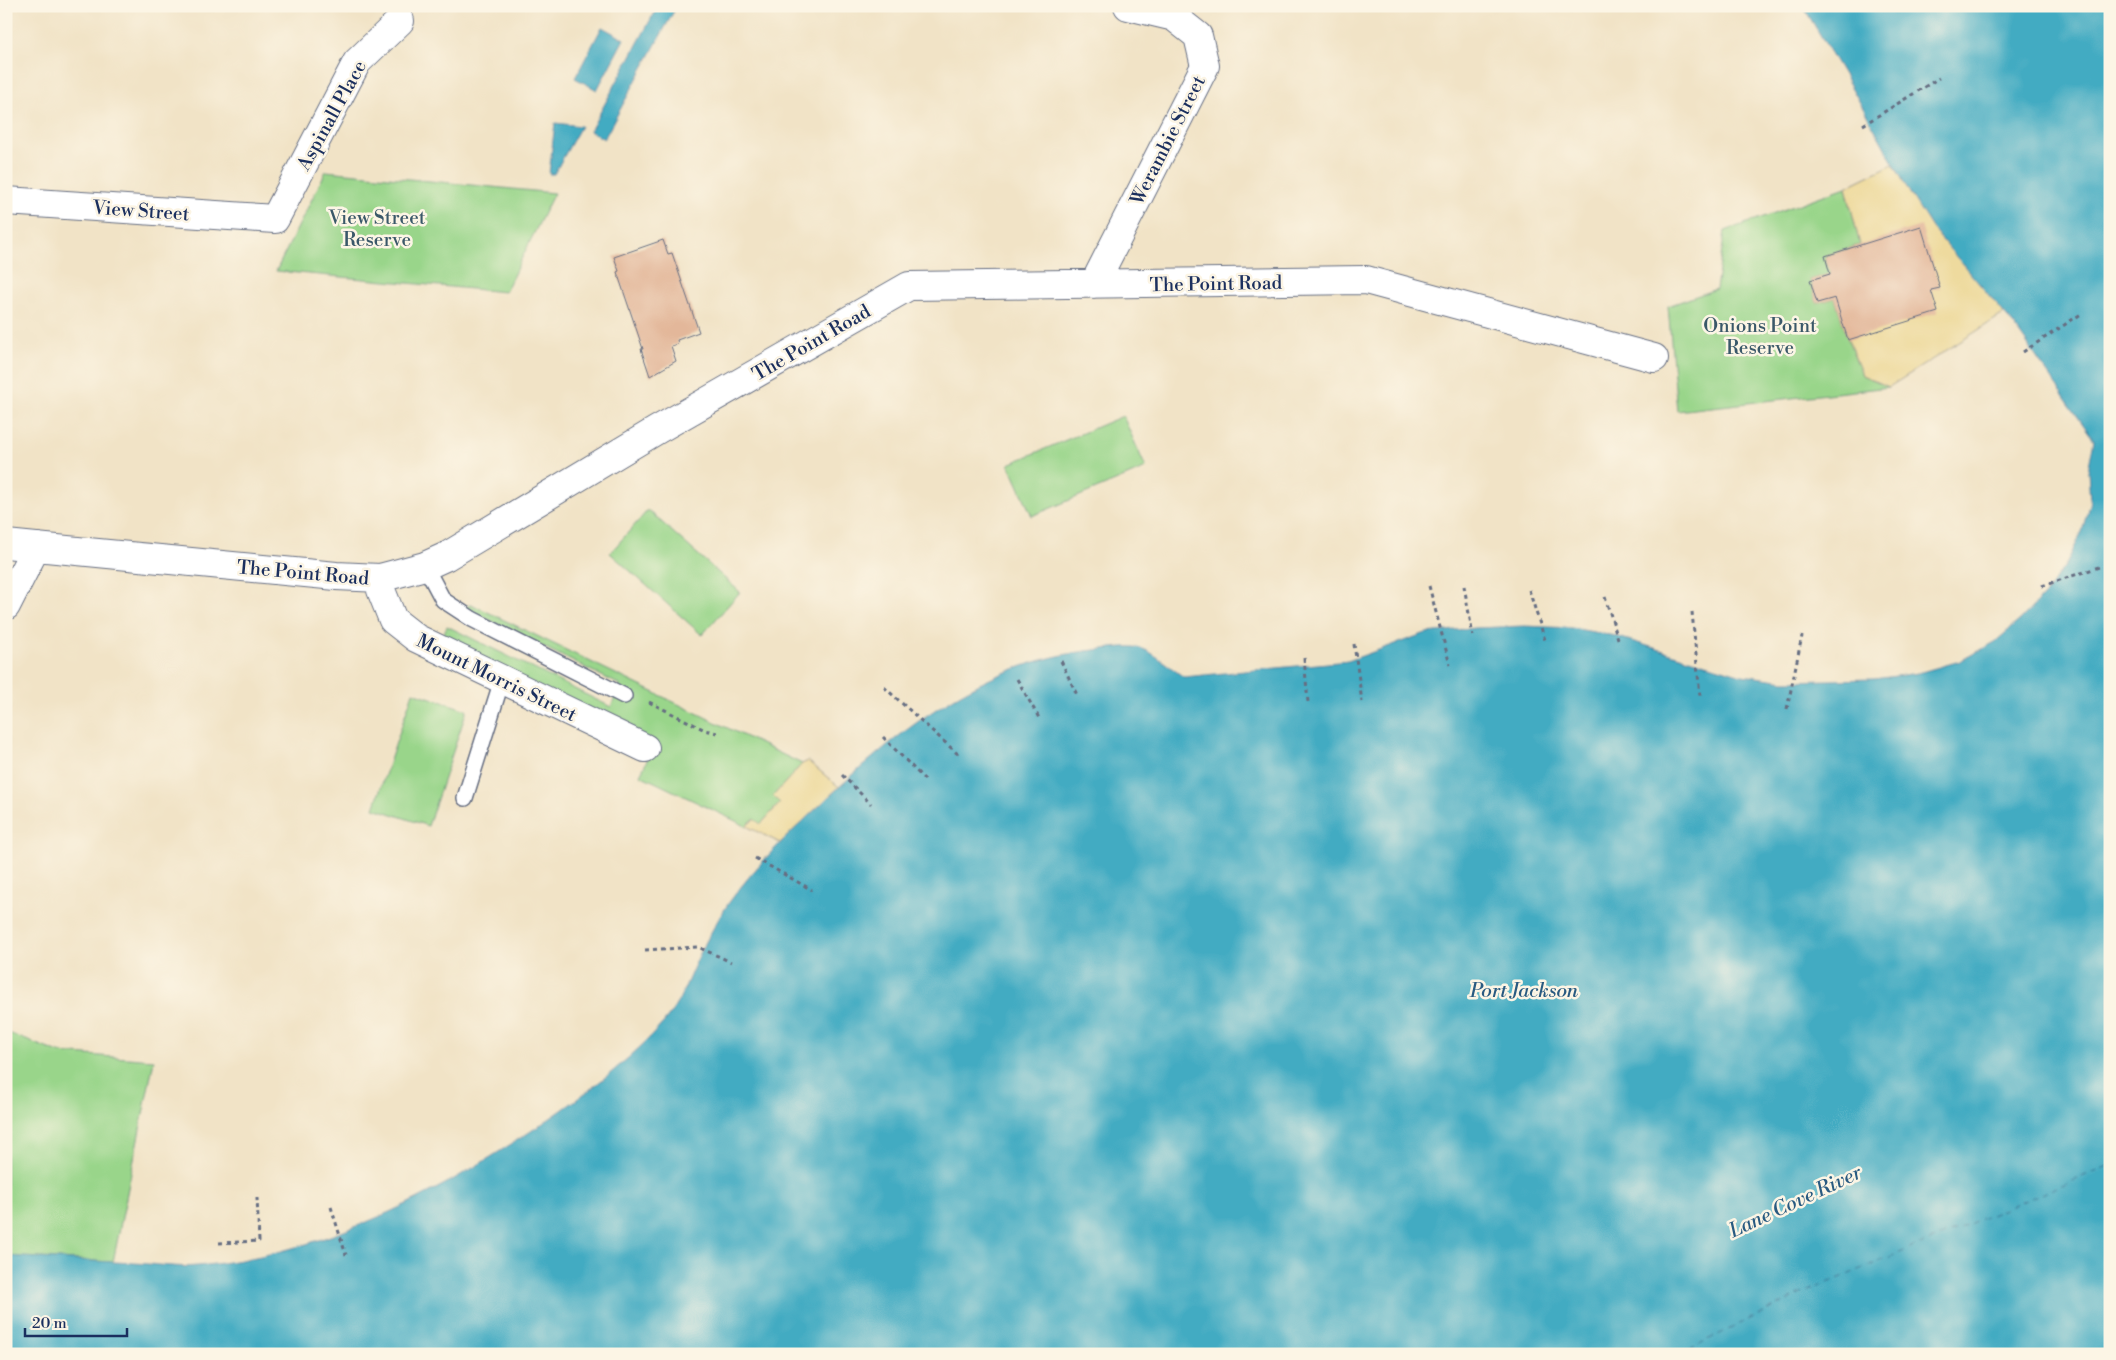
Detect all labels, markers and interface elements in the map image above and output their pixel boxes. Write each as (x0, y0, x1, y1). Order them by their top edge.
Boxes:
street label: Aspinall Place (291, 56, 372, 176)
street label: Werambie Street (1124, 71, 1211, 210)
street label: View Street (91, 196, 190, 226)
park label: View Street Reserve (328, 206, 426, 252)
street label: The Point Road (1150, 271, 1283, 297)
street label: The Point Road (748, 299, 875, 386)
park label: Onions Point Reserve (1703, 314, 1817, 360)
street label: The Point Road (236, 555, 370, 591)
street label: Mount Morris Street (413, 629, 581, 727)
water label: Port Jackson (1469, 979, 1579, 1004)
water label: Lane Cove River (1724, 1160, 1866, 1244)
scale bar (25, 1305, 128, 1337)
text: 20 m (32, 1314, 67, 1333)

